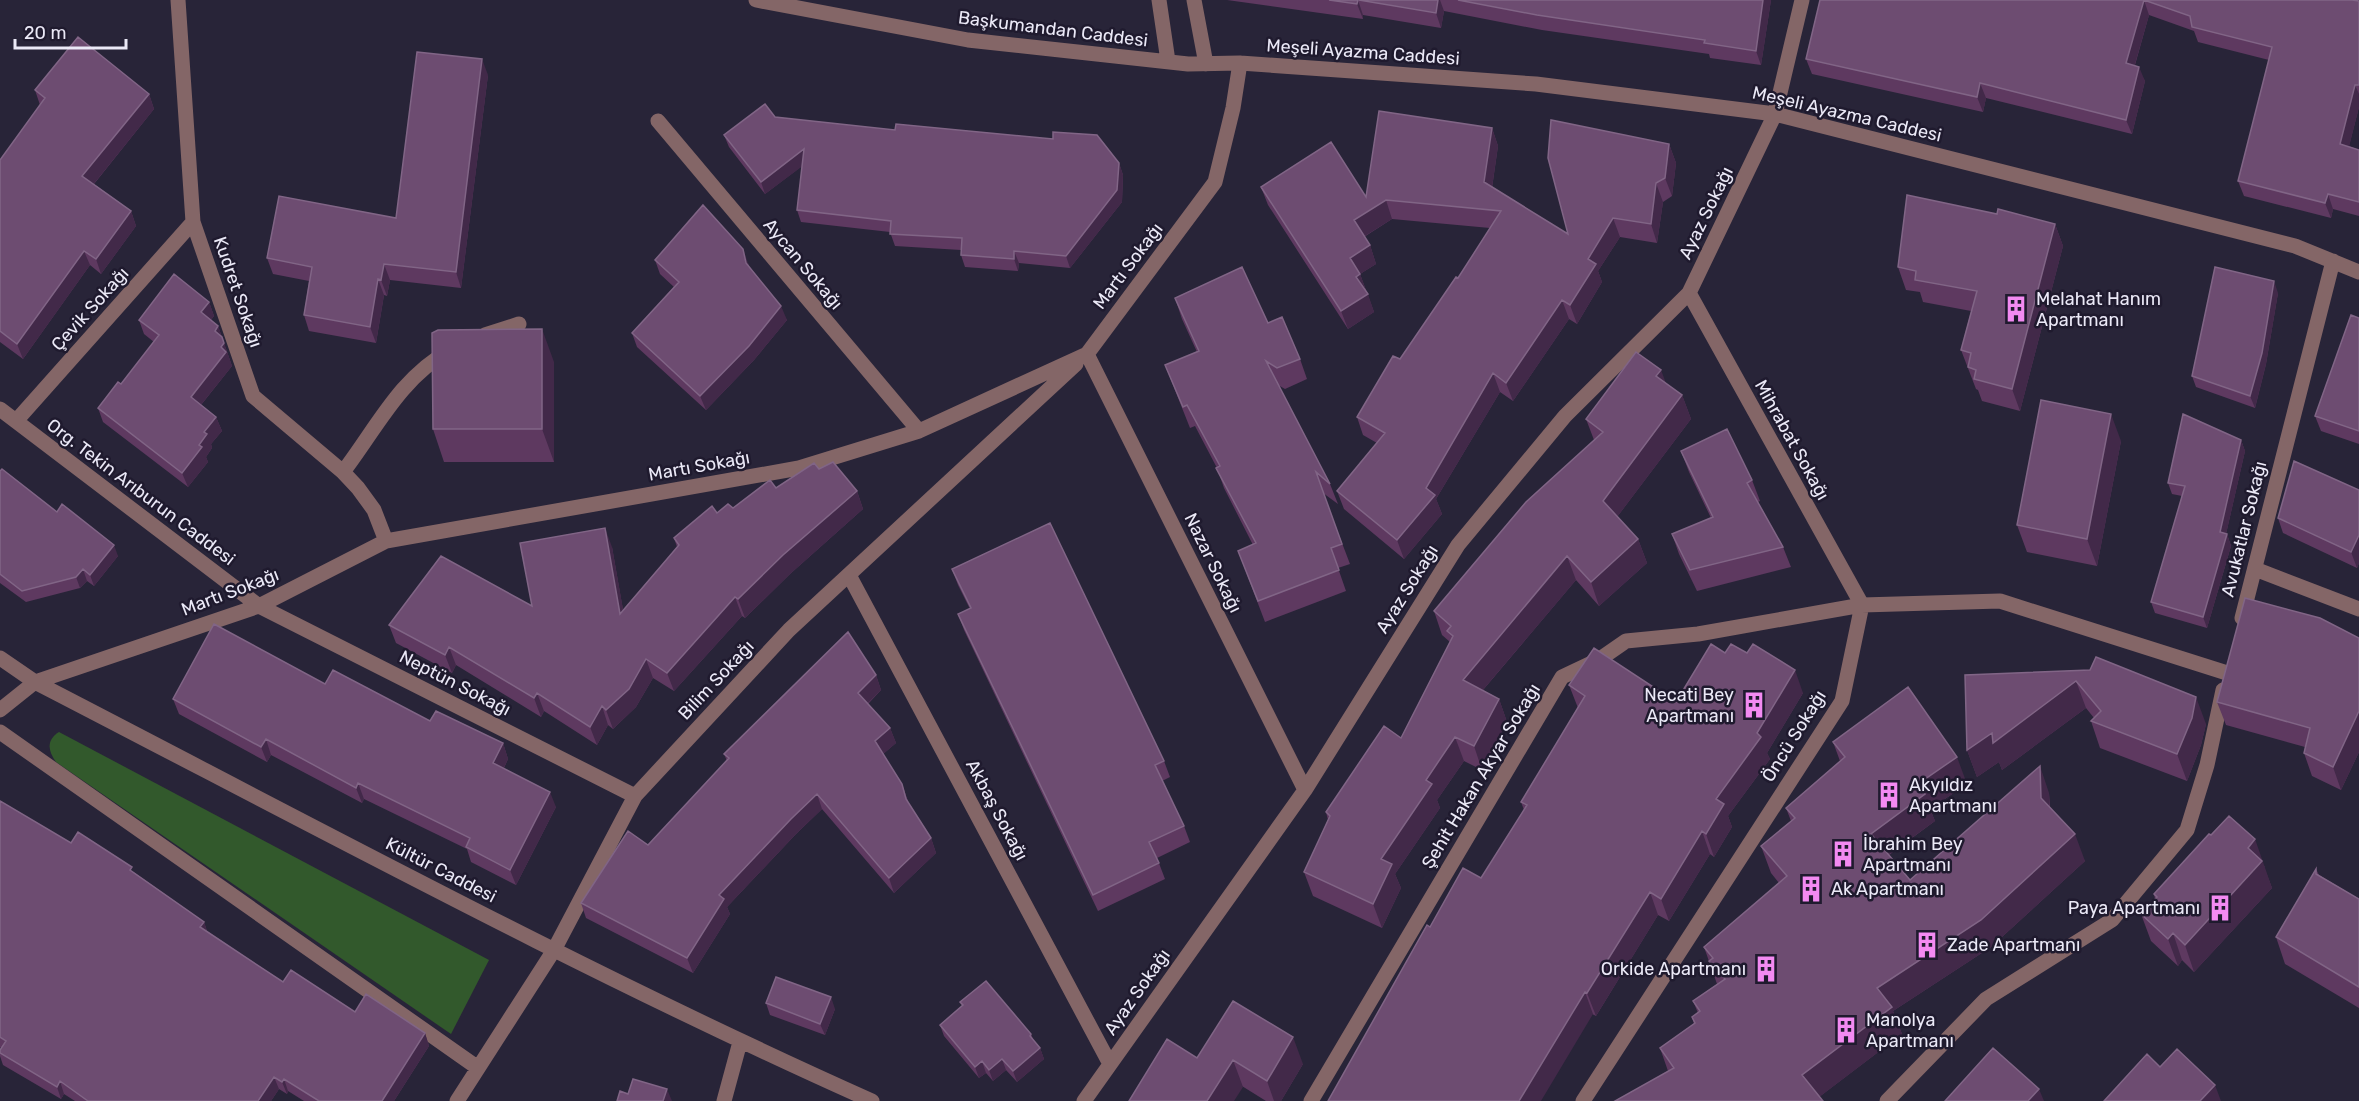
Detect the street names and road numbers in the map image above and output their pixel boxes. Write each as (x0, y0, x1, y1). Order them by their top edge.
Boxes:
street label: Başkumandan Caddesi (957, 6, 1149, 52)
street label: Meşeli Ayazma Caddesi (1266, 34, 1460, 70)
street label: Meşeli Ayazma Caddesi (1750, 81, 1944, 147)
street label: Ayaz Sokağı (1674, 163, 1738, 263)
street label: Aycan Sokağı (759, 214, 847, 314)
street label: Martı Sokağı (1088, 218, 1168, 314)
street label: Kudret Sokağı (209, 234, 267, 350)
street label: Çevik Sokağı (47, 263, 133, 355)
street label: Mihrabat Sokağı (1750, 376, 1834, 504)
street label: Org. Tekin Arıburun Caddesi (42, 414, 240, 570)
street label: Martı Sokağı (647, 446, 751, 486)
street label: Avukatlar Sokağı (2216, 459, 2272, 599)
street label: Nazar Sokağı (1179, 510, 1247, 616)
street label: Ayaz Sokağı (1371, 541, 1443, 637)
street label: Martı Sokağı (178, 563, 282, 621)
street label: Bilim Sokağı (673, 635, 759, 725)
street label: Neptün Sokağı (396, 645, 514, 721)
street label: Şehit Hakan Akyar Sokağı (1417, 679, 1545, 873)
street label: Öncü Sokağı (1757, 686, 1831, 786)
street label: Akbaş Sokağı (961, 756, 1033, 864)
street label: Kültür Caddesi (382, 833, 500, 907)
street label: Ayaz Sokağı (1099, 945, 1175, 1039)

